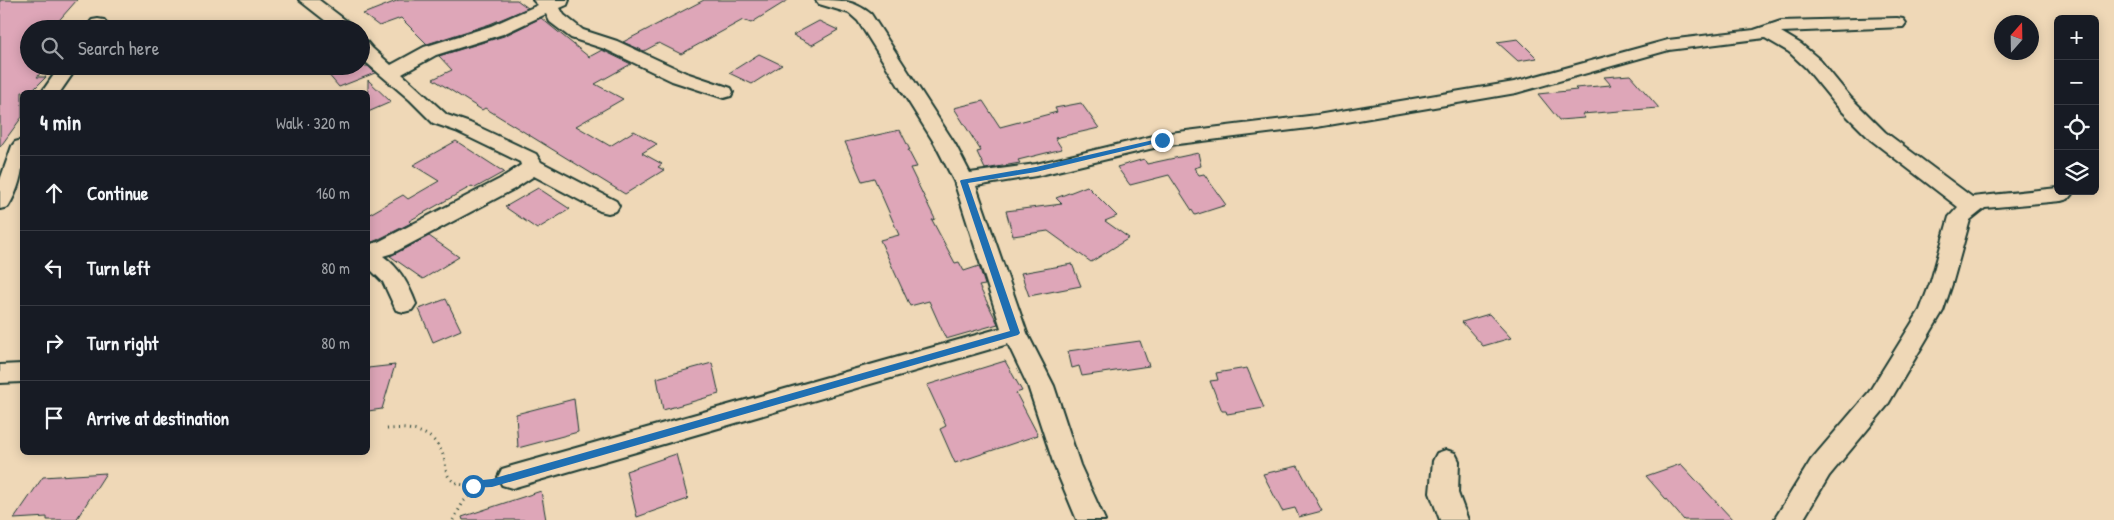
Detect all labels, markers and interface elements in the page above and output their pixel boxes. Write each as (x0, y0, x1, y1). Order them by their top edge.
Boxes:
north arrow (1994, 15, 2039, 60)
map controls (2054, 15, 2099, 195)
button: + (2054, 15, 2099, 60)
search box (20, 20, 370, 75)
icon: search (38, 34, 66, 62)
text: Search here (78, 35, 159, 61)
button: − (2054, 60, 2099, 105)
button: locate (2054, 105, 2099, 150)
text: 4 min (40, 108, 81, 137)
text: Walk · 320 m (276, 112, 350, 134)
route end (1151, 129, 1174, 152)
button: layers (2054, 150, 2099, 195)
icon: ahead (40, 179, 68, 207)
text: Continue (87, 180, 148, 206)
text: 160 m (316, 182, 350, 204)
icon: left (40, 254, 68, 282)
text: Turn left (87, 255, 150, 281)
text: 80 m (321, 257, 350, 279)
icon: right (40, 329, 68, 357)
text: Turn right (87, 330, 158, 356)
text: 80 m (321, 332, 350, 354)
icon: arrive (40, 404, 68, 432)
text: Arrive at destination (87, 405, 229, 431)
route start (462, 475, 485, 498)

